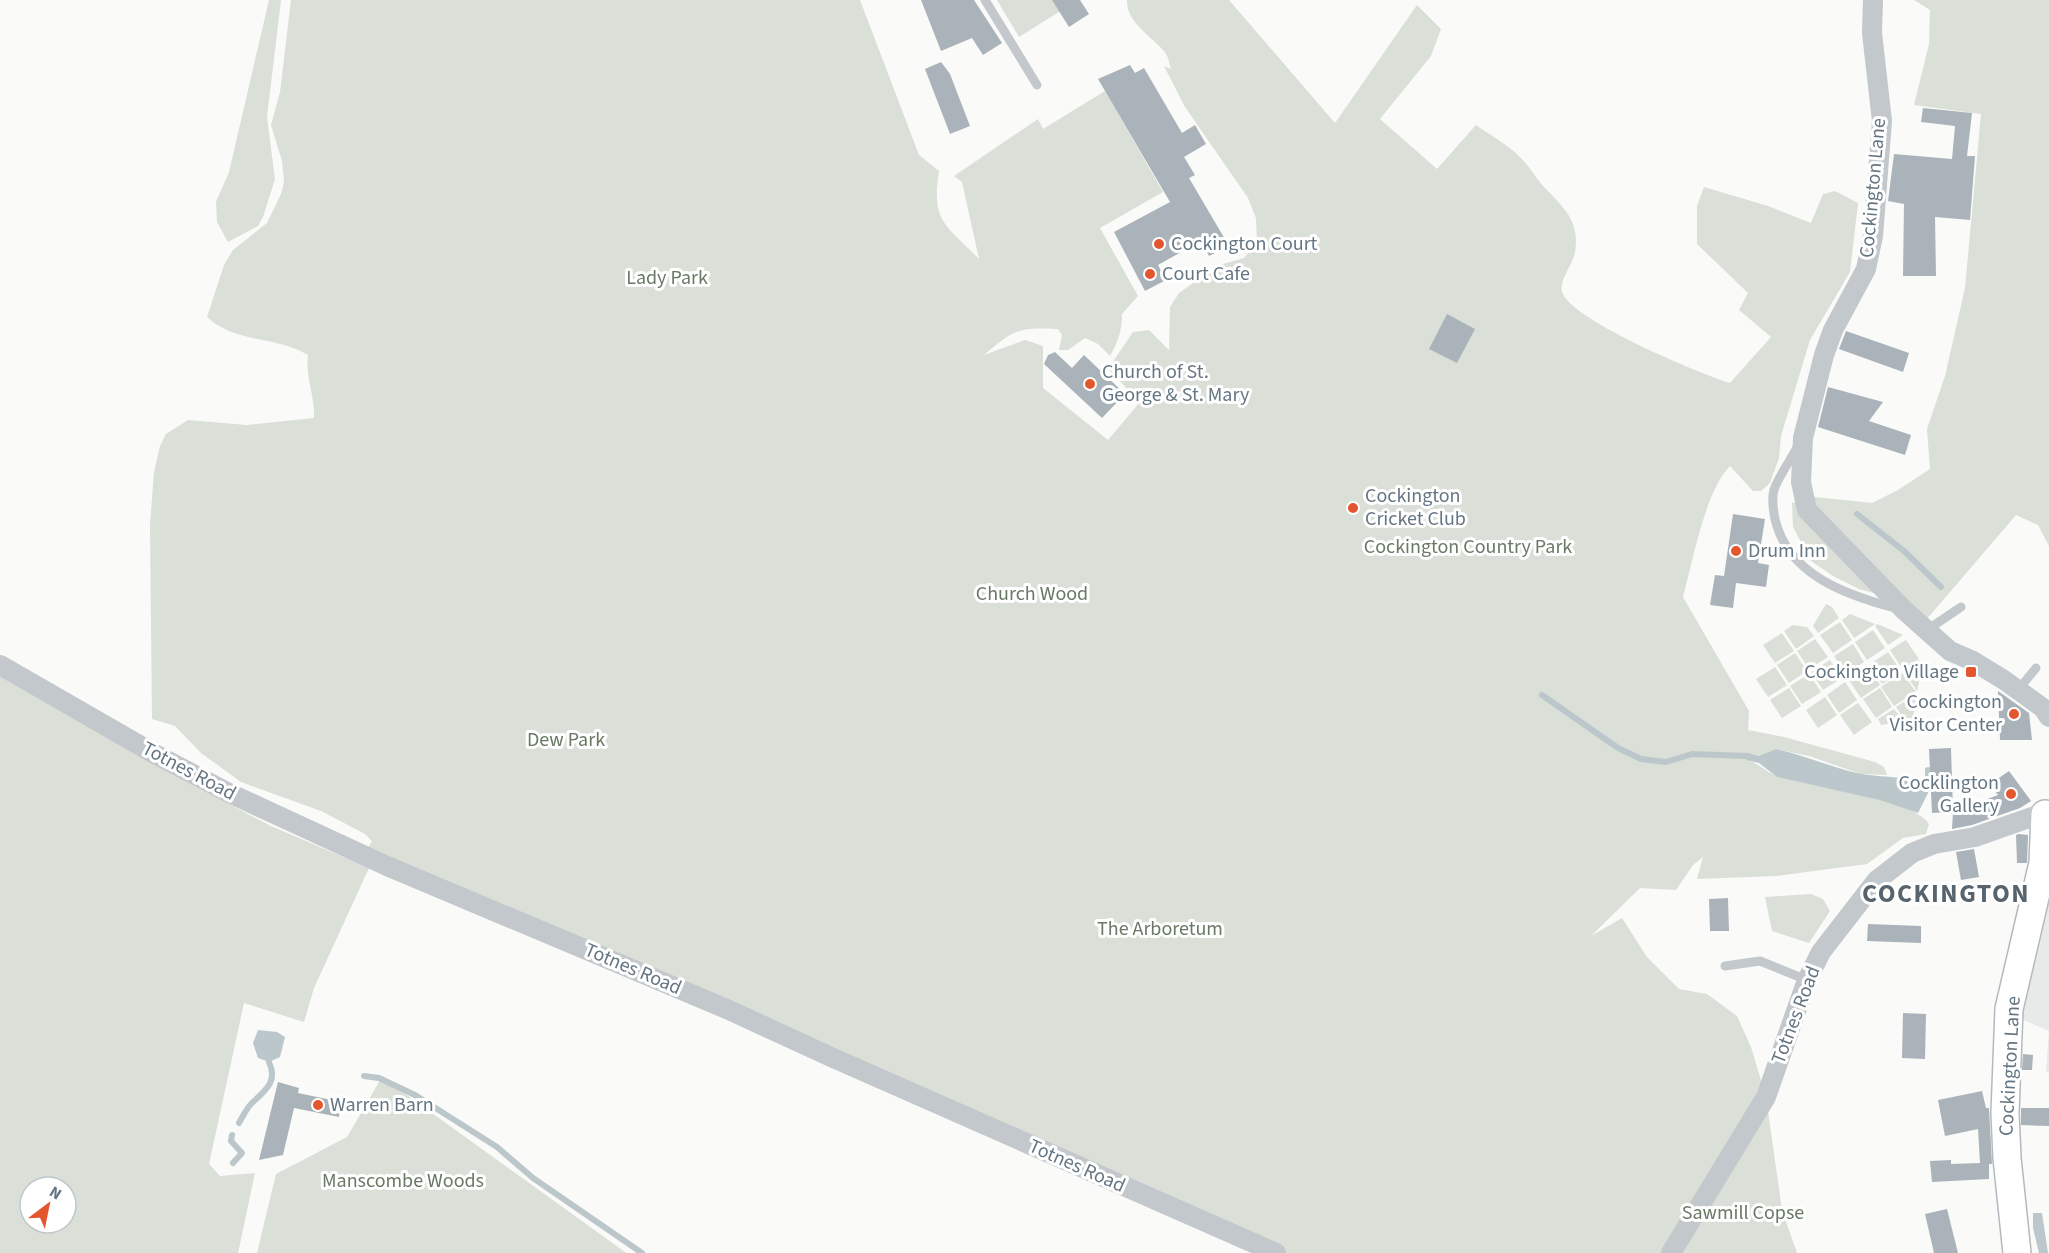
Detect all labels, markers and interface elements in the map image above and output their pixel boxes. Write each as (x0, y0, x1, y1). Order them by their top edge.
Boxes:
street label: Cockington Lane (1853, 117, 1893, 259)
place label: Cockington Court (1171, 230, 1318, 258)
marker: Cockington Court (1152, 237, 1166, 251)
place label: Court Cafe (1162, 260, 1250, 288)
park label: Lady Park (626, 264, 708, 292)
marker: Court Cafe (1143, 267, 1157, 281)
place label: Church of St. George & St. Mary (1102, 358, 1250, 409)
marker: Church of St. George & St. Mary (1083, 377, 1097, 391)
place label: Cockington Cricket Club (1365, 482, 1466, 533)
marker: Cockington Cricket Club (1346, 501, 1360, 515)
park label: Cockington Country Park (1364, 533, 1572, 561)
place label: Drum Inn (1748, 537, 1826, 565)
marker: Drum Inn (1729, 544, 1743, 558)
park label: Church Wood (976, 580, 1088, 608)
place label: Cockington Village (1804, 658, 1959, 686)
marker: Cockington Village (1964, 665, 1978, 679)
place label: Cockington Visitor Center (1890, 688, 2002, 739)
marker: Cockington Visitor Center (2007, 707, 2021, 721)
park label: Dew Park (527, 726, 605, 754)
street label: Totnes Road (137, 735, 241, 807)
place label: Cocklington Gallery (1898, 769, 2000, 820)
marker: Cocklington Gallery (2004, 787, 2018, 801)
district label: COCKINGTON (1862, 875, 2030, 912)
park label: The Arboretum (1097, 915, 1223, 943)
street label: Totnes Road (580, 936, 686, 1002)
street label: Totnes Road (1765, 962, 1827, 1068)
street label: Cockington Lane (1992, 995, 2028, 1137)
place label: Warren Barn (330, 1091, 434, 1119)
marker: Warren Barn (311, 1098, 325, 1112)
street label: Totnes Road (1024, 1132, 1130, 1200)
park label: Manscombe Woods (322, 1167, 484, 1195)
north arrow (18, 1175, 78, 1235)
text: N (45, 1181, 66, 1205)
park label: Sawmill Copse (1682, 1199, 1804, 1227)

